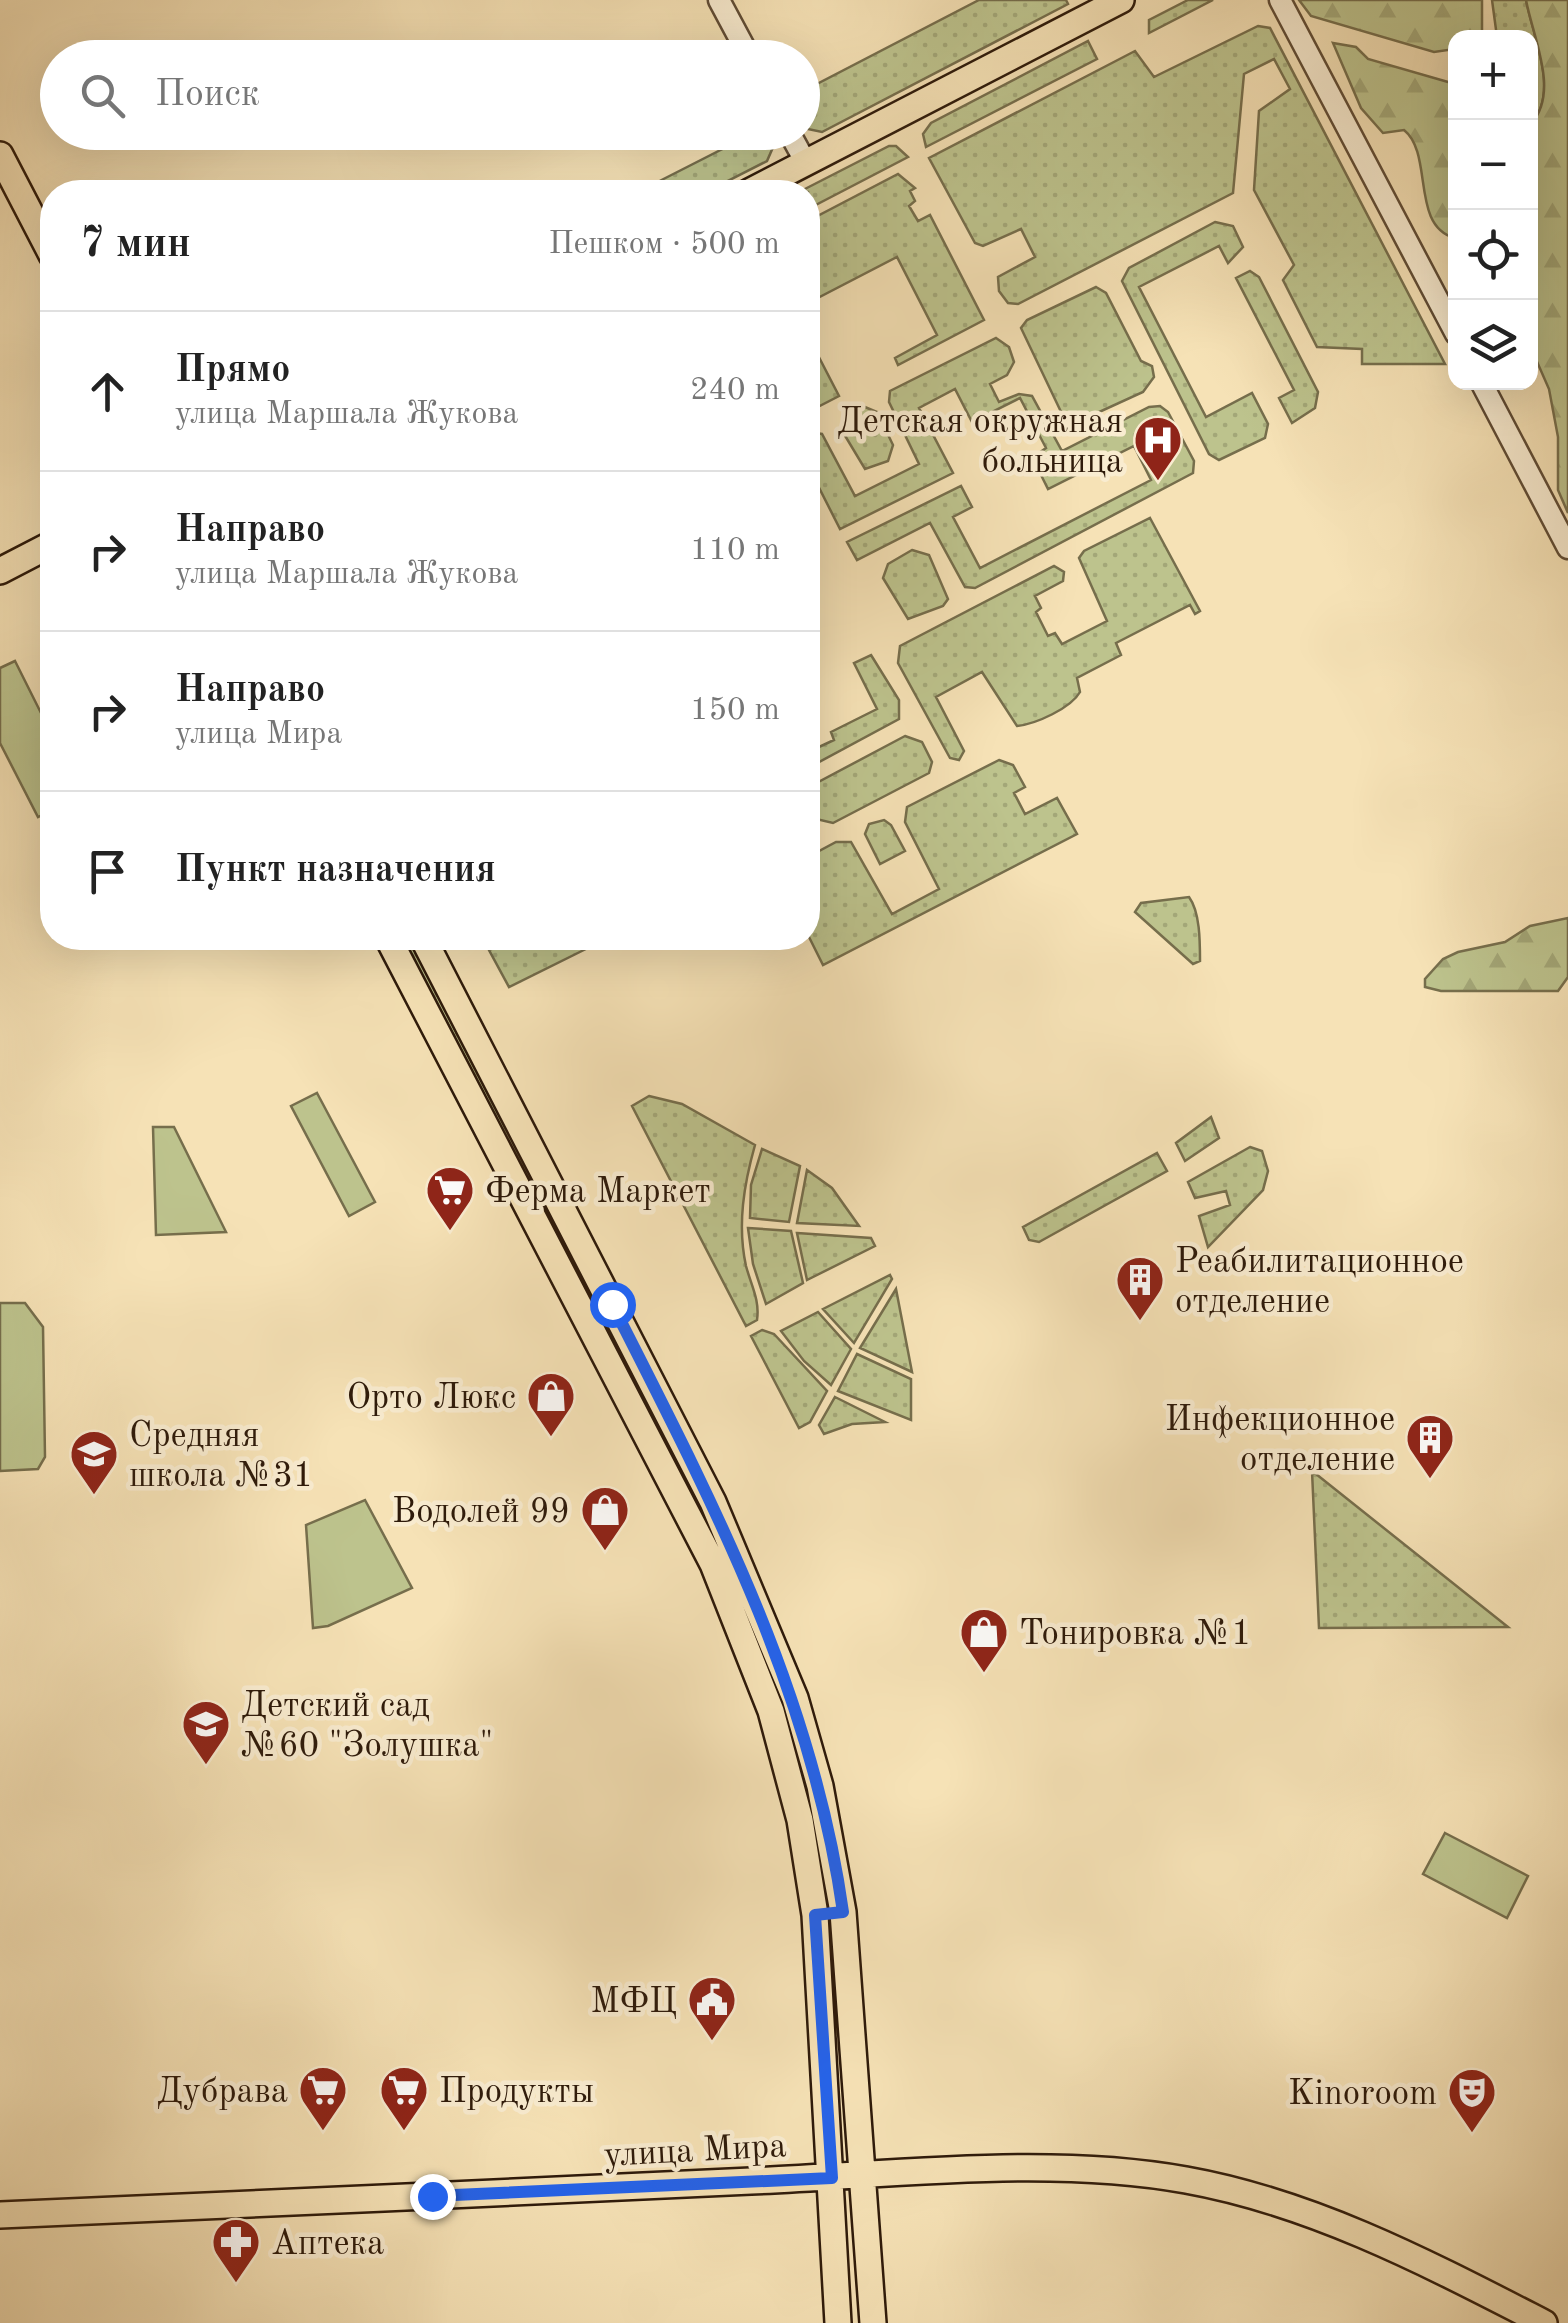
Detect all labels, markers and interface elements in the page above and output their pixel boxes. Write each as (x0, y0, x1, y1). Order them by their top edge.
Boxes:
map controls (1448, 30, 1538, 390)
button: + (1448, 30, 1538, 120)
search box (40, 40, 820, 150)
icon: search (75, 68, 130, 123)
text: Поиск (155, 76, 260, 114)
button: − (1448, 120, 1538, 210)
button: locate (1448, 210, 1538, 300)
text: 7 мин (80, 224, 191, 266)
text: Пешком · 500 m (548, 229, 780, 261)
button: layers (1448, 300, 1538, 390)
text: Прямо (175, 352, 290, 390)
icon: ahead (80, 364, 135, 419)
text: 240 m (690, 375, 780, 407)
text: улица Маршала Жукова (175, 399, 518, 431)
place label: Детская окружная больница (837, 405, 1123, 480)
hospital icon: Детская окружная больница (1132, 414, 1184, 482)
text: Направо (175, 512, 325, 550)
icon: right (80, 524, 135, 579)
text: 110 m (690, 535, 780, 567)
text: улица Маршала Жукова (175, 559, 518, 591)
text: Направо (175, 672, 325, 710)
icon: right (80, 684, 135, 739)
text: 150 m (690, 695, 780, 727)
text: улица Мира (175, 719, 342, 751)
icon: arrive (80, 844, 135, 899)
text: Пункт назначения (175, 852, 496, 890)
supermarket icon: Ферма Маркет (424, 1164, 476, 1232)
place label: Ферма Маркет (485, 1175, 711, 1210)
place label: Реабилитационное отделение (1175, 1245, 1464, 1320)
building icon: Реабилитационное отделение (1114, 1254, 1166, 1322)
route start (590, 1282, 636, 1328)
shop icon: Орто Люкс (525, 1370, 577, 1438)
place label: Орто Люкс (346, 1381, 516, 1416)
place label: Инфекционное отделение (1165, 1403, 1395, 1478)
building icon: Инфекционное отделение (1404, 1412, 1456, 1480)
place label: Средняя школа №31 (129, 1419, 313, 1494)
school or university icon: Средняя школа №31 (68, 1428, 120, 1496)
shop icon: Водолей 99 (579, 1484, 631, 1552)
place label: Водолей 99 (392, 1495, 570, 1530)
shop icon: Тонировка №1 (958, 1606, 1010, 1674)
place label: Тонировка №1 (1019, 1617, 1252, 1652)
place label: Детский сад №60 "Золушка" (241, 1689, 493, 1764)
school or university icon: Детский сад №60 "Золушка" (180, 1698, 232, 1766)
public building icon: МФЦ (686, 1974, 738, 2042)
place label: МФЦ (590, 1985, 677, 2020)
supermarket icon: Дубрава (297, 2064, 349, 2132)
supermarket icon: Продукты (378, 2064, 430, 2132)
theatre icon: Kinoroom (1446, 2066, 1498, 2134)
place label: Дубрава (157, 2075, 288, 2110)
place label: Продукты (439, 2075, 594, 2110)
place label: Kinoroom (1288, 2077, 1437, 2112)
street label: улица Мира (603, 2129, 787, 2174)
route end (410, 2174, 456, 2220)
pharmacy icon: Аптека (210, 2216, 262, 2284)
place label: Аптека (271, 2227, 384, 2262)

